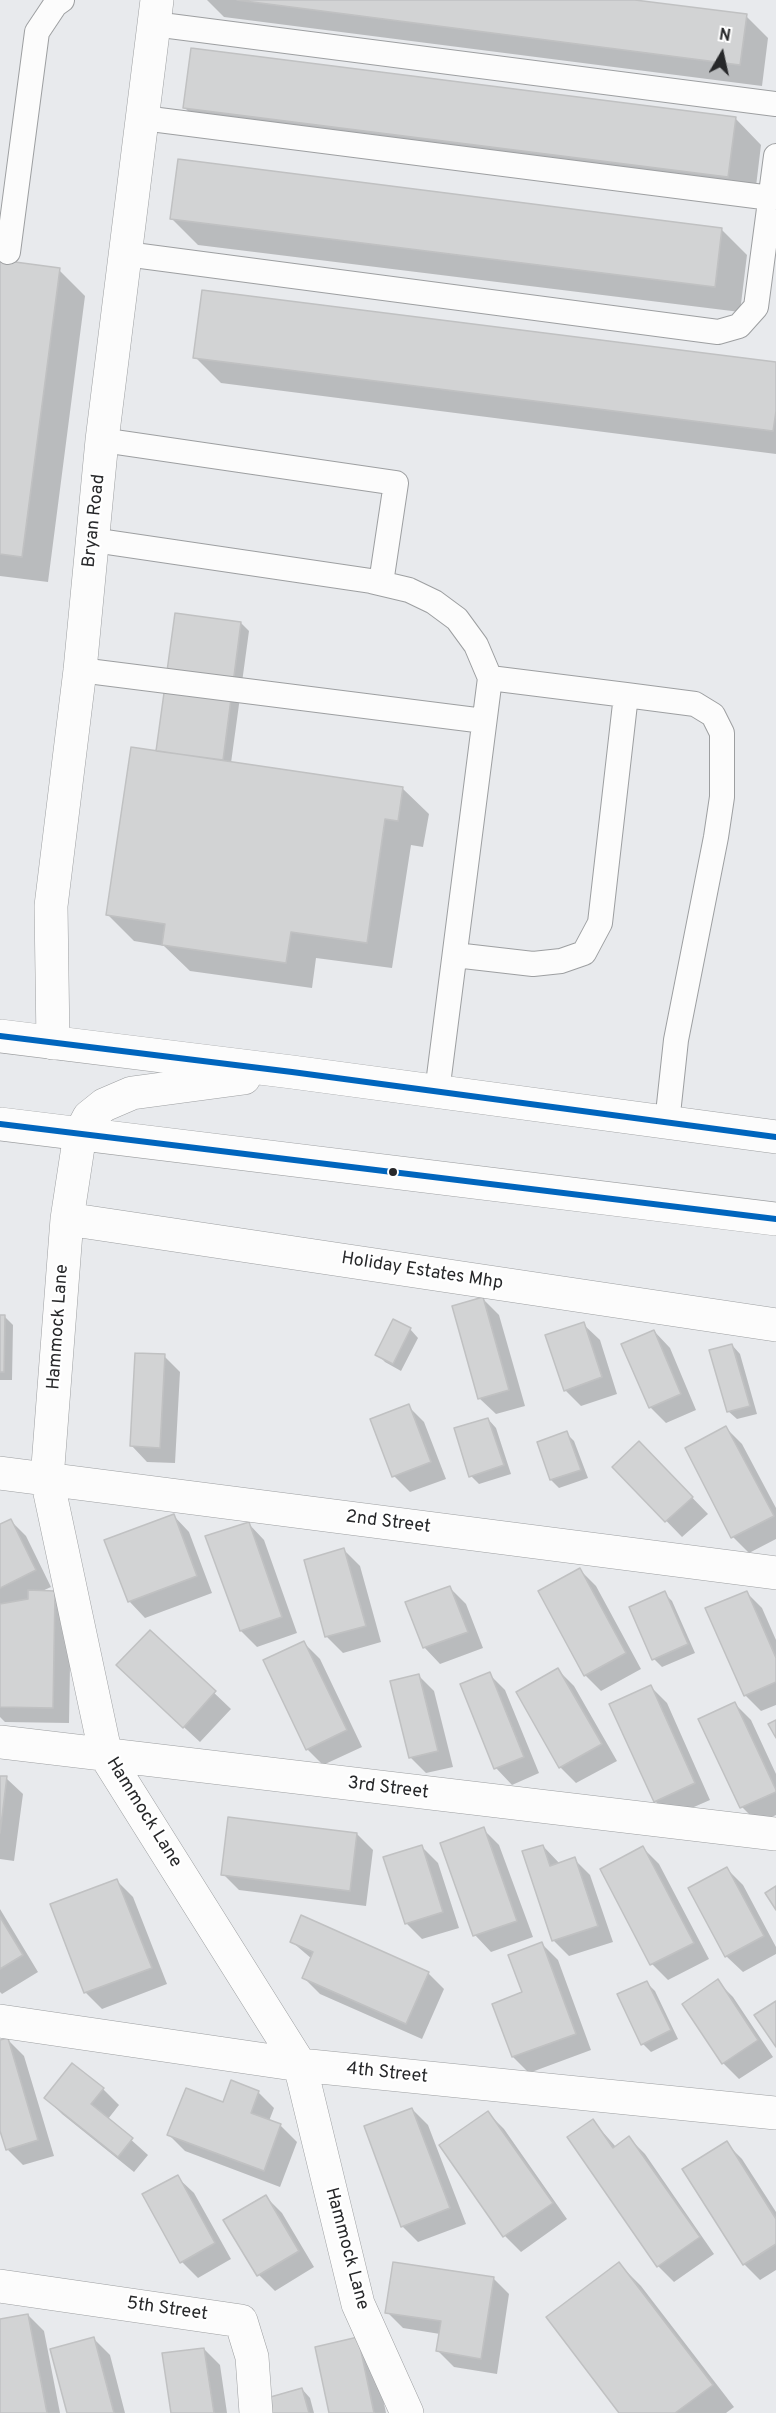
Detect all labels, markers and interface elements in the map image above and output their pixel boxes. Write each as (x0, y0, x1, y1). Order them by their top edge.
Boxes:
north arrow (692, 24, 752, 84)
text: N (718, 25, 732, 47)
street label: Bryan Road (79, 473, 111, 569)
unlabelled marker (387, 1166, 399, 1178)
street label: Holiday Estates Mhp (340, 1249, 504, 1295)
street label: Hammock Lane (44, 1264, 74, 1390)
street label: 2nd Street (344, 1507, 432, 1539)
street label: Hammock Lane (101, 1754, 185, 1872)
street label: 3rd Street (346, 1773, 430, 1805)
street label: 4th Street (345, 2059, 429, 2089)
street label: Hammock Lane (319, 2185, 373, 2313)
street label: 5th Street (125, 2294, 209, 2326)

